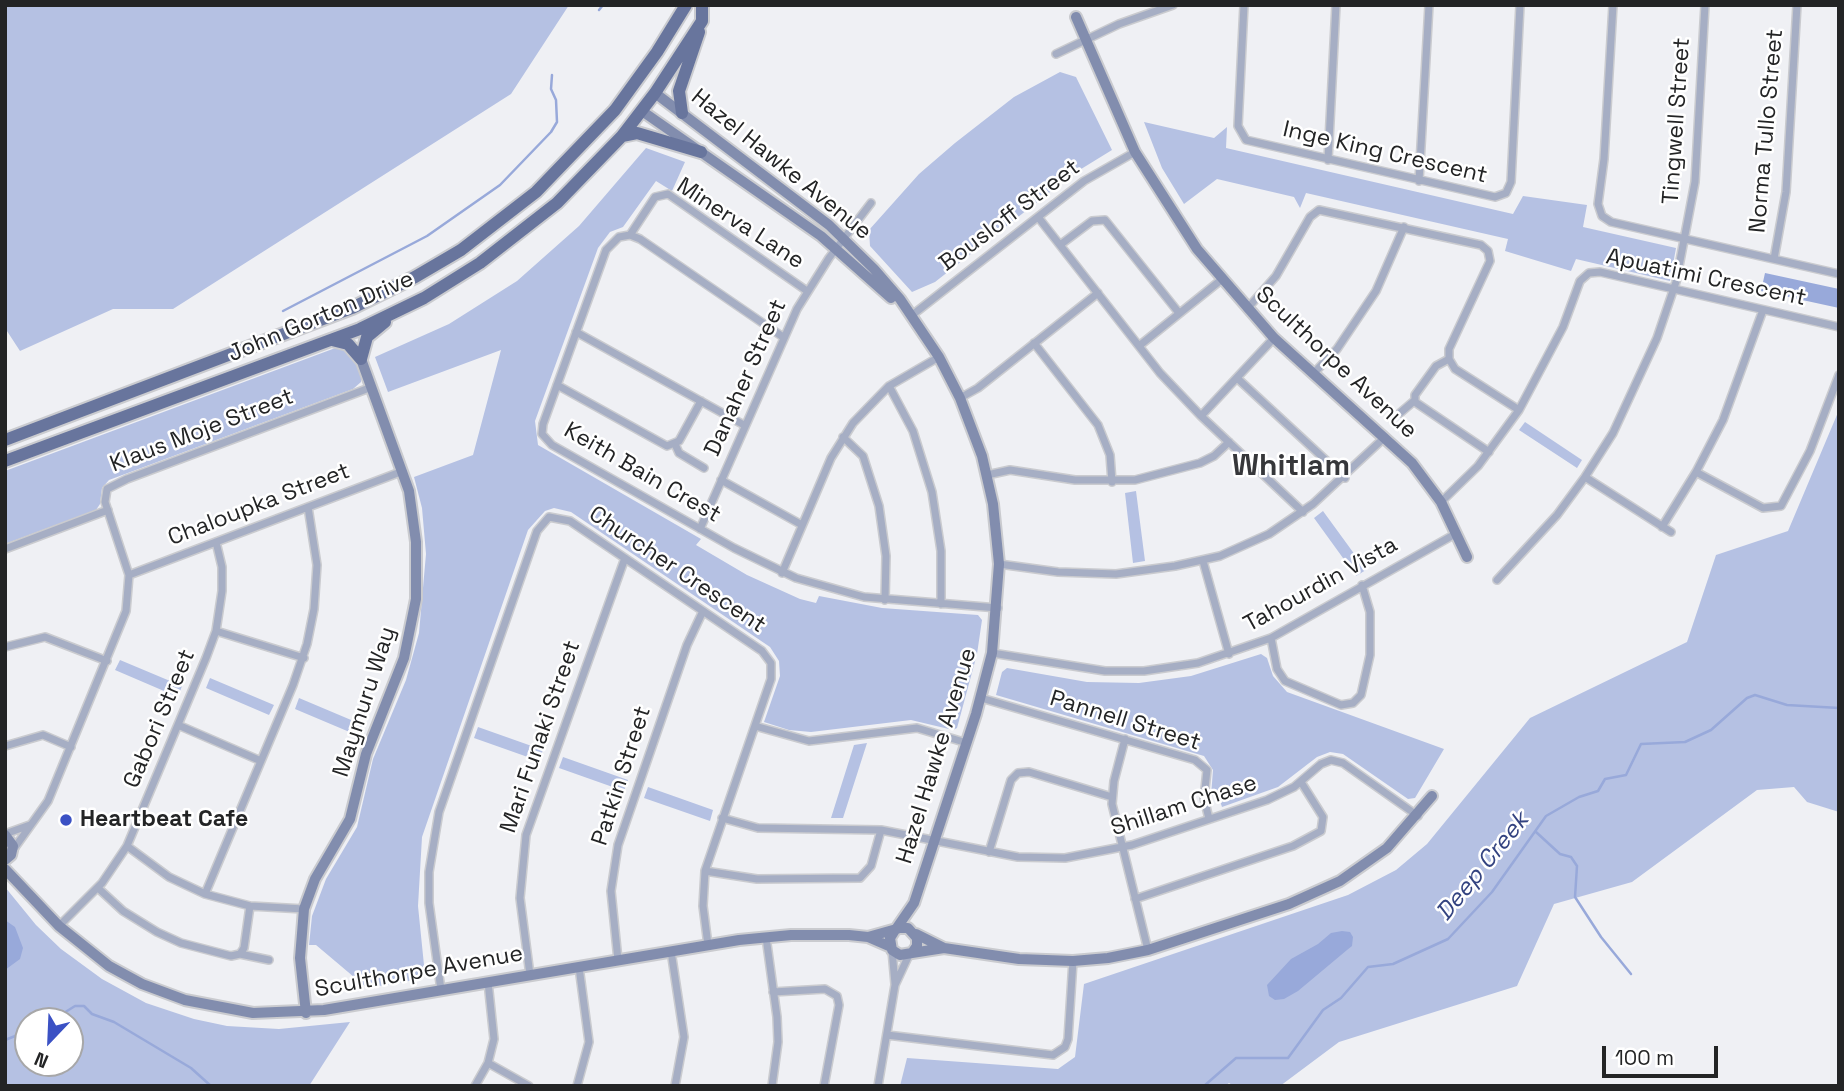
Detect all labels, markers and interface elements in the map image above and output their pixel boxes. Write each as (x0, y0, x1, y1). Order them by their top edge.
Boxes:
street label: Norma Tullo Street (1744, 28, 1790, 234)
street label: Tingwell Street (1657, 37, 1697, 205)
street label: Hazel Hawke Avenue (685, 84, 877, 246)
street label: Inge King Crescent (1280, 116, 1490, 190)
street label: Bousloff Street (934, 154, 1086, 278)
street label: Minerva Lane (671, 173, 809, 275)
street label: Apuatimi Crescent (1603, 243, 1809, 313)
street label: John Gorton Drive (224, 265, 418, 369)
street label: Sculthorpe Avenue (1250, 281, 1422, 445)
street label: Danaher Street (699, 295, 793, 461)
street label: Klaus Moje Street (106, 383, 298, 479)
street label: Keith Bain Crest (559, 417, 725, 529)
district label: Whitlam (1232, 449, 1350, 485)
street label: Chaloupka Street (164, 458, 354, 552)
street label: Churcher Crescent (583, 501, 771, 639)
street label: Tahourdin Vista (1239, 531, 1403, 639)
street label: Maymuru Way (328, 623, 402, 781)
street label: Mari Funaki Street (495, 637, 587, 837)
street label: Hazel Hawke Avenue (891, 645, 983, 867)
street label: Gabori Street (118, 646, 202, 792)
street label: Pannell Street (1046, 685, 1204, 757)
street label: Patkin Street (586, 703, 658, 849)
street label: Shillam Chase (1108, 769, 1260, 843)
place label: Heartbeat Cafe (80, 806, 248, 834)
water label: Deep Creek (1430, 807, 1536, 927)
marker: Heartbeat Cafe (58, 812, 74, 828)
street label: Sculthorpe Avenue (313, 940, 525, 1004)
north arrow (14, 1007, 84, 1077)
scale bar (1606, 1032, 1722, 1076)
text: 100 m (1615, 1044, 1674, 1071)
text: N (31, 1046, 52, 1074)

